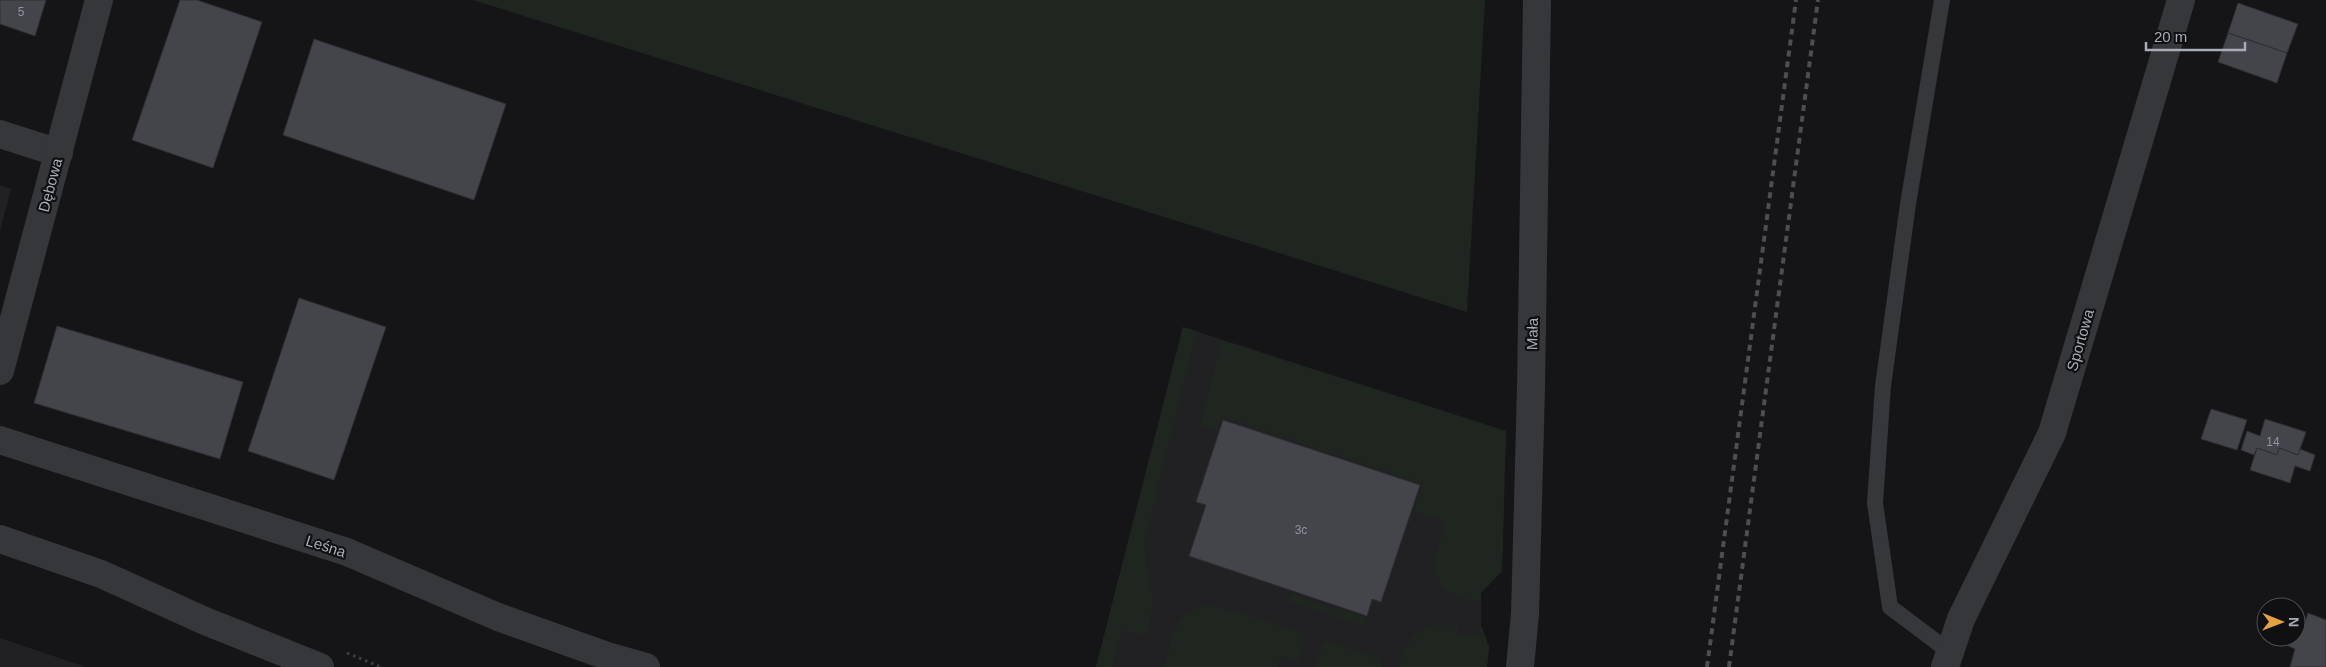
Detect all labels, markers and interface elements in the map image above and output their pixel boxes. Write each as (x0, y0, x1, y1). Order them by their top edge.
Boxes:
house number: 5 (18, 5, 25, 19)
scale bar (2146, 20, 2245, 52)
text: 20 m (2154, 28, 2187, 45)
street label: Dębowa (35, 156, 66, 214)
street label: Sportowa (2063, 307, 2097, 373)
street label: Mała (1523, 317, 1541, 350)
house number: 14 (2266, 435, 2280, 449)
house number: 3c (1295, 523, 1307, 537)
street label: Leśna (304, 532, 349, 561)
north arrow (2256, 597, 2306, 647)
text: N (2286, 617, 2302, 627)

